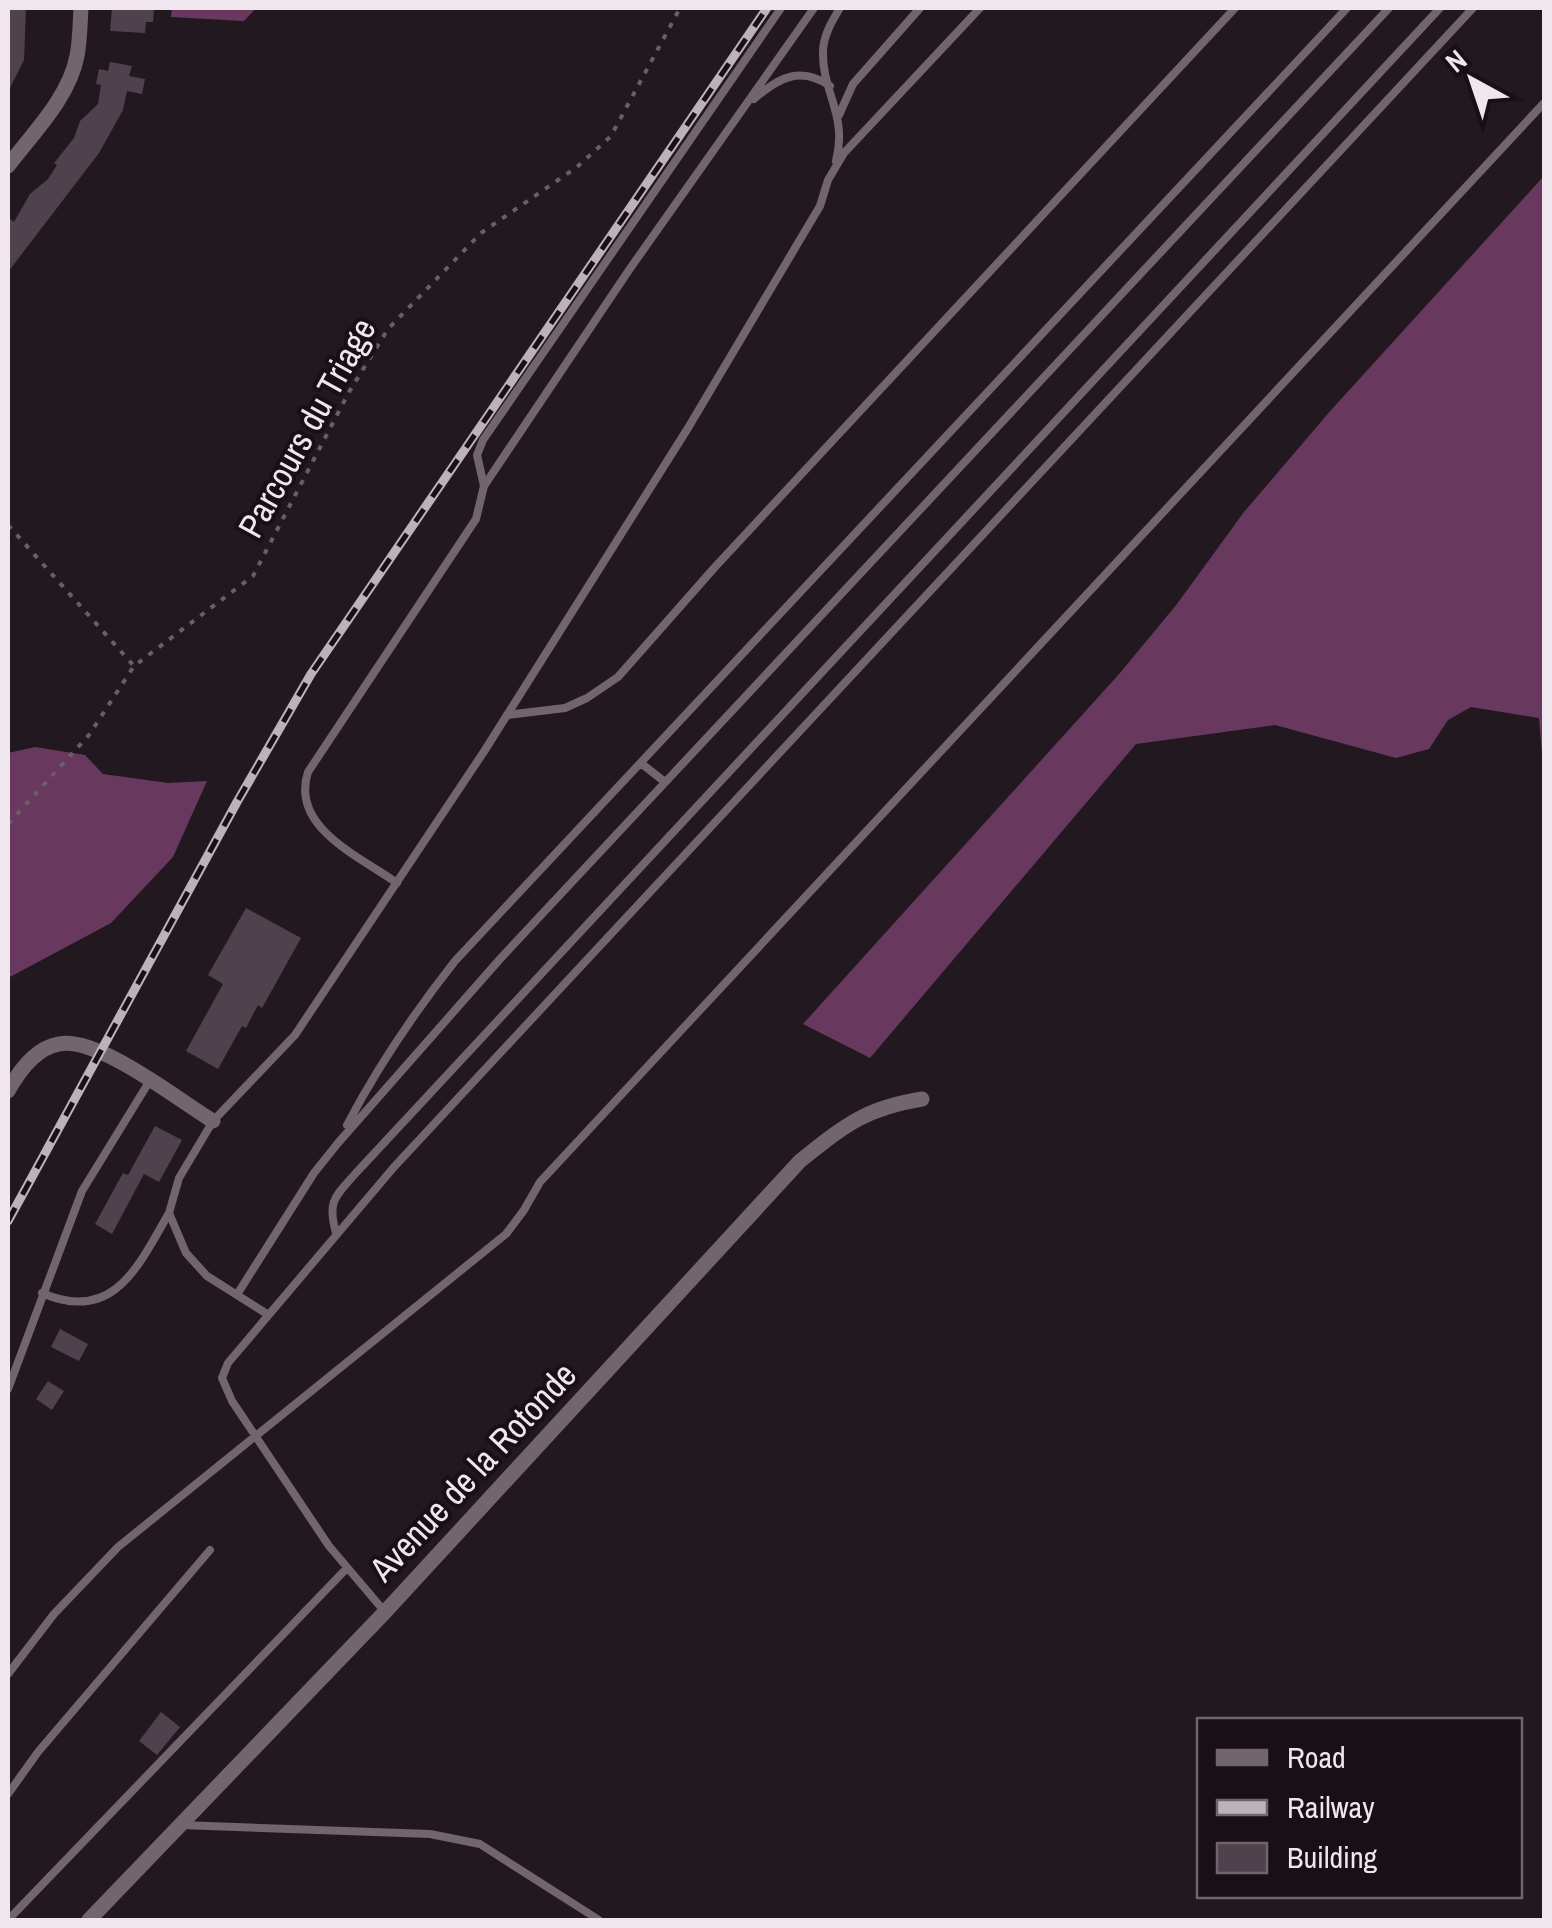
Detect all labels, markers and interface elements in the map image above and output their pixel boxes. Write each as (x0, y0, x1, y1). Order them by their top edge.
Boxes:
north arrow (1422, 30, 1522, 130)
text: N (1437, 41, 1474, 81)
street label: Parcours du Triage (227, 310, 386, 546)
street label: Avenue de la Rotonde (358, 1352, 587, 1592)
legend (1197, 1718, 1522, 1898)
text: Road (1287, 1737, 1346, 1777)
text: Railway (1287, 1787, 1375, 1827)
text: Building (1287, 1837, 1378, 1877)

